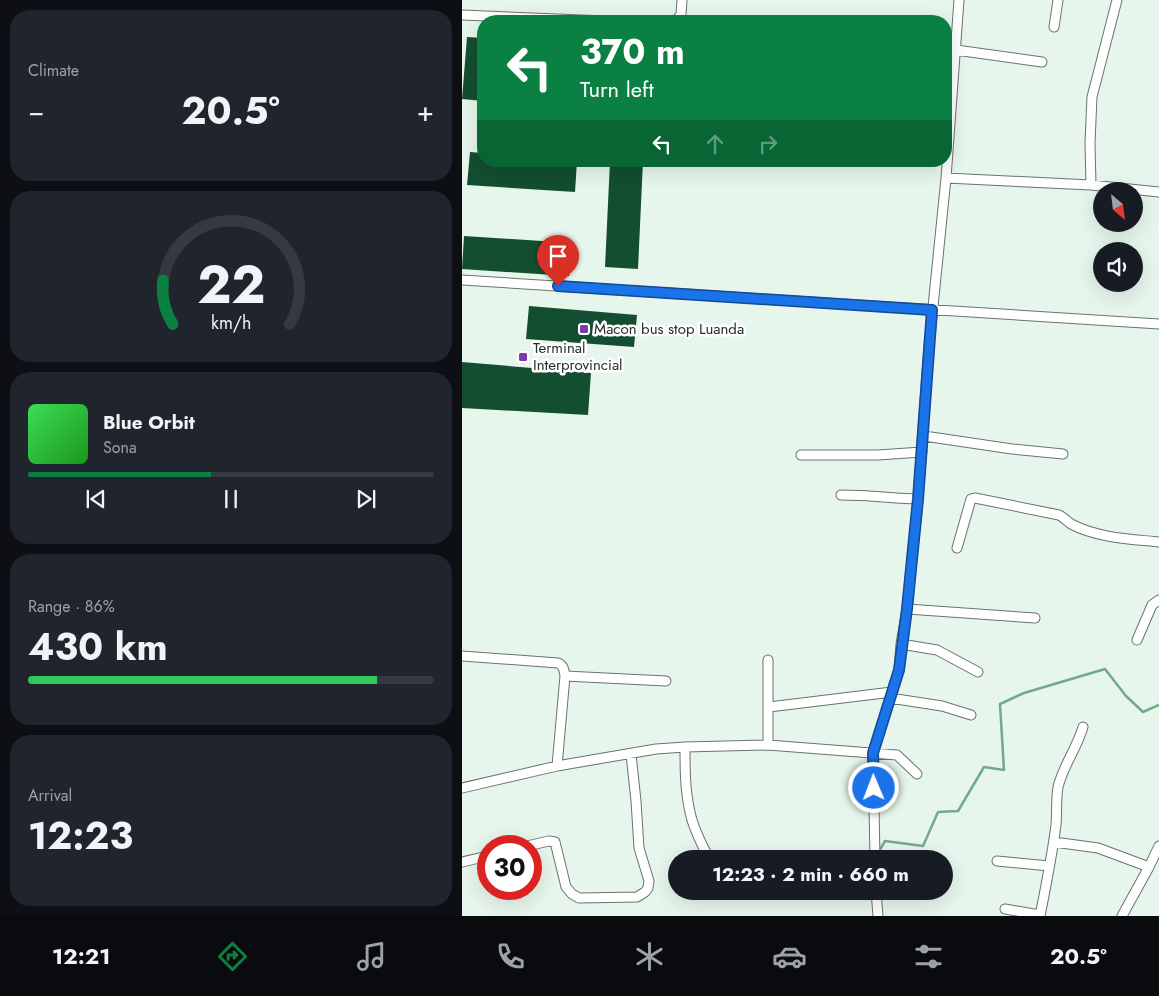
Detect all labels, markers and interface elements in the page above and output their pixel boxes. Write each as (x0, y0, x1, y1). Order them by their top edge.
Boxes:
text: 370 m (580, 27, 685, 77)
icon: left (497, 35, 562, 100)
text: Climate (28, 59, 79, 82)
text: Turn left (580, 73, 654, 105)
text: 20.5° (182, 83, 280, 138)
text: − (28, 91, 45, 132)
text: + (417, 91, 434, 132)
icon: left (648, 130, 676, 158)
icon: ahead (701, 130, 729, 158)
icon: right (754, 130, 782, 158)
north arrow (1093, 182, 1143, 232)
map controls (1093, 182, 1143, 292)
pin (537, 235, 579, 286)
icon: arrive (544, 242, 572, 270)
button: sound (1093, 242, 1143, 292)
text: 22 (197, 247, 265, 323)
text: km/h (211, 310, 251, 336)
place label: Macon bus stop Luanda (594, 318, 744, 340)
marker: Macon bus stop Luanda (578, 323, 590, 335)
place label: Terminal Interprovincial (533, 337, 623, 376)
marker: Terminal Interprovincial (517, 351, 529, 363)
text: Blue Orbit (103, 409, 195, 436)
text: Sona (103, 436, 137, 459)
icon: previous (82, 485, 110, 513)
icon: pause (217, 485, 245, 513)
icon: next (352, 485, 380, 513)
text: Range · 86% (28, 595, 115, 618)
text: 430 km (28, 619, 168, 674)
position arrow (847, 761, 899, 813)
text: Arrival (28, 784, 72, 807)
text: 12:23 (28, 808, 133, 863)
speed limit sign: 30 (477, 835, 542, 900)
text: 12:23 · 2 min · 660 m (712, 861, 909, 888)
icon: directions (215, 939, 250, 974)
icon: music (354, 939, 389, 974)
icon: phone (493, 939, 528, 974)
icon: climate (632, 939, 667, 974)
icon: car (772, 939, 807, 974)
icon: filters (911, 939, 946, 974)
text: 12:21 (52, 940, 110, 972)
text: 20.5° (1050, 940, 1107, 972)

